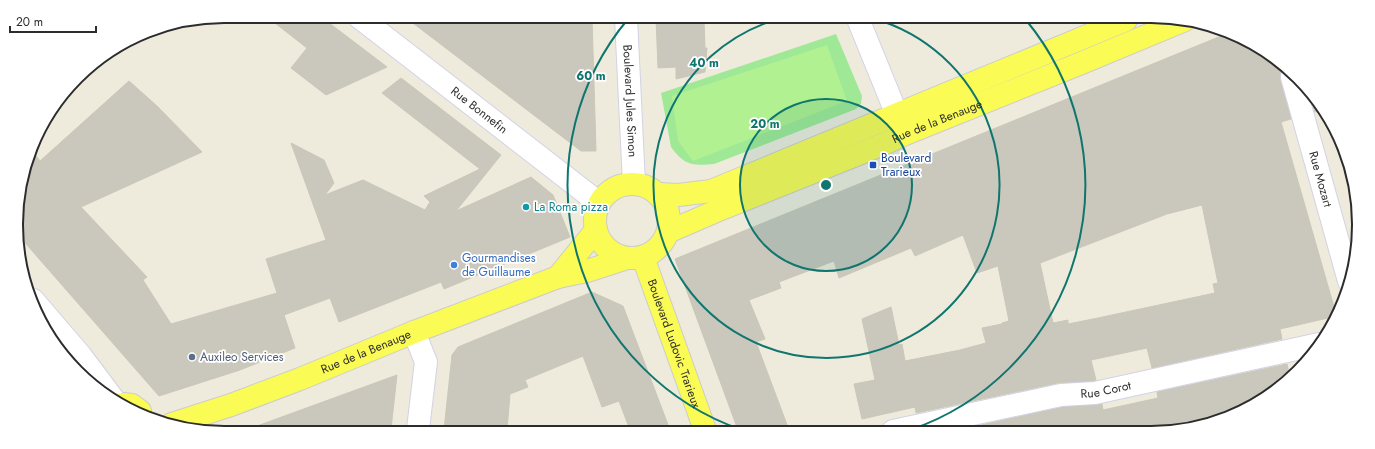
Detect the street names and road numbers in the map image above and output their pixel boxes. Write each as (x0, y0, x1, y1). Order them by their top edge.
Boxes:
street label: Boulevard Jules Simon (618, 44, 642, 158)
street label: Rue Bonnefin (447, 82, 511, 138)
street label: Rue de la Benauge (889, 95, 985, 148)
street label: Rue Mozart (1304, 149, 1337, 209)
street label: Boulevard Ludovic Trarieux (643, 277, 706, 411)
street label: Rue de la Benauge (318, 325, 414, 378)
street label: Rue Corot (1080, 376, 1133, 403)

